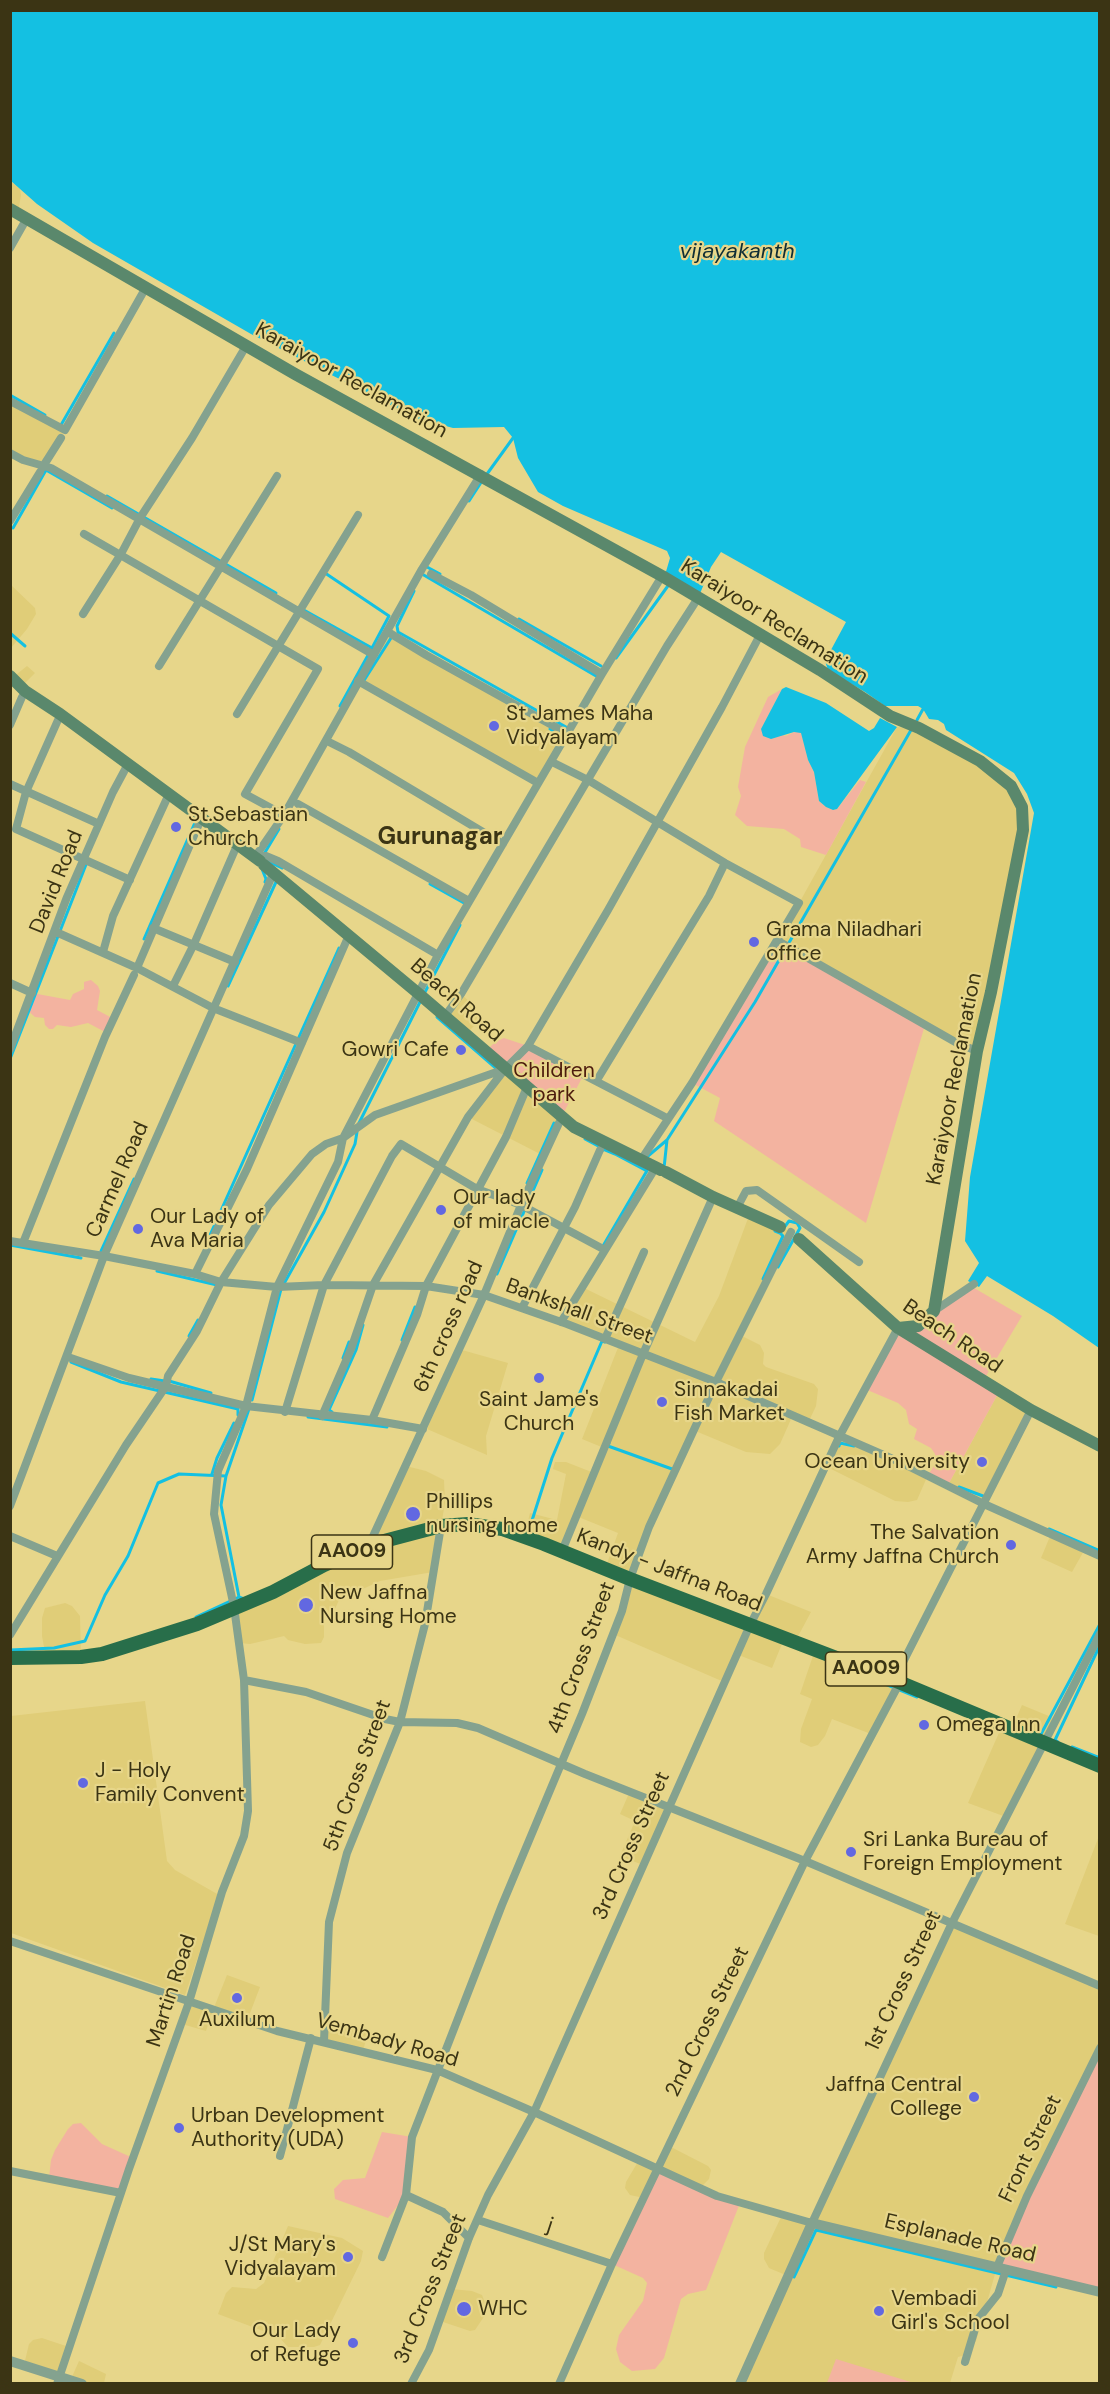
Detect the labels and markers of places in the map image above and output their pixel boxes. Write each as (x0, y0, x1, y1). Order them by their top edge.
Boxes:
place label: St James Maha Vidyalayam (506, 701, 653, 751)
marker: St James Maha Vidyalayam (487, 719, 501, 733)
place label: St.Sebastian Church (188, 802, 308, 852)
marker: St.Sebastian Church (169, 820, 183, 834)
place label: Grama Niladhari office (766, 917, 922, 967)
marker: Grama Niladhari office (747, 935, 761, 949)
place label: Gowri Cafe (341, 1037, 449, 1063)
marker: Gowri Cafe (454, 1043, 468, 1057)
place label: Our lady of miracle (453, 1185, 550, 1235)
marker: Our lady of miracle (434, 1203, 448, 1217)
place label: Our Lady of Ava Maria (150, 1204, 264, 1254)
marker: Our Lady of Ava Maria (131, 1222, 145, 1236)
marker: Saint Jame's Church (532, 1371, 546, 1385)
place label: Sinnakadai Fish Market (674, 1377, 785, 1427)
place label: Saint Jame's Church (479, 1387, 599, 1437)
marker: Sinnakadai Fish Market (655, 1395, 669, 1409)
place label: Ocean University (804, 1449, 970, 1475)
marker: Ocean University (975, 1455, 989, 1469)
place label: Phillips nursing home (426, 1489, 558, 1539)
marker: Phillips nursing home (404, 1505, 422, 1523)
place label: The Salvation Army Jaffna Church (806, 1520, 999, 1570)
marker: The Salvation Army Jaffna Church (1004, 1538, 1018, 1552)
place label: New Jaffna Nursing Home (320, 1580, 457, 1630)
marker: New Jaffna Nursing Home (297, 1596, 315, 1614)
place label: Omega Inn (936, 1712, 1041, 1738)
marker: Omega Inn (917, 1718, 931, 1732)
place label: J - Holy Family Convent (95, 1758, 245, 1808)
marker: J - Holy Family Convent (76, 1776, 90, 1790)
place label: Sri Lanka Bureau of Foreign Employment (863, 1827, 1063, 1877)
marker: Sri Lanka Bureau of Foreign Employment (844, 1845, 858, 1859)
marker: Auxilum (230, 1991, 244, 2005)
place label: Auxilum (199, 2007, 275, 2033)
place label: Jaffna Central College (826, 2072, 962, 2122)
marker: Jaffna Central College (967, 2090, 981, 2104)
place label: Urban Development Authority (UDA) (191, 2103, 384, 2153)
marker: Urban Development Authority (UDA) (172, 2121, 186, 2135)
place label: J/St Mary's Vidyalayam (224, 2232, 336, 2282)
marker: J/St Mary's Vidyalayam (341, 2250, 355, 2264)
place label: Vembadi Girl's School (891, 2286, 1010, 2336)
place label: WHC (478, 2296, 528, 2322)
marker: WHC (455, 2300, 473, 2318)
marker: Vembadi Girl's School (872, 2304, 886, 2318)
place label: Our Lady of Refuge (250, 2318, 341, 2368)
marker: Our Lady of Refuge (346, 2336, 360, 2350)

